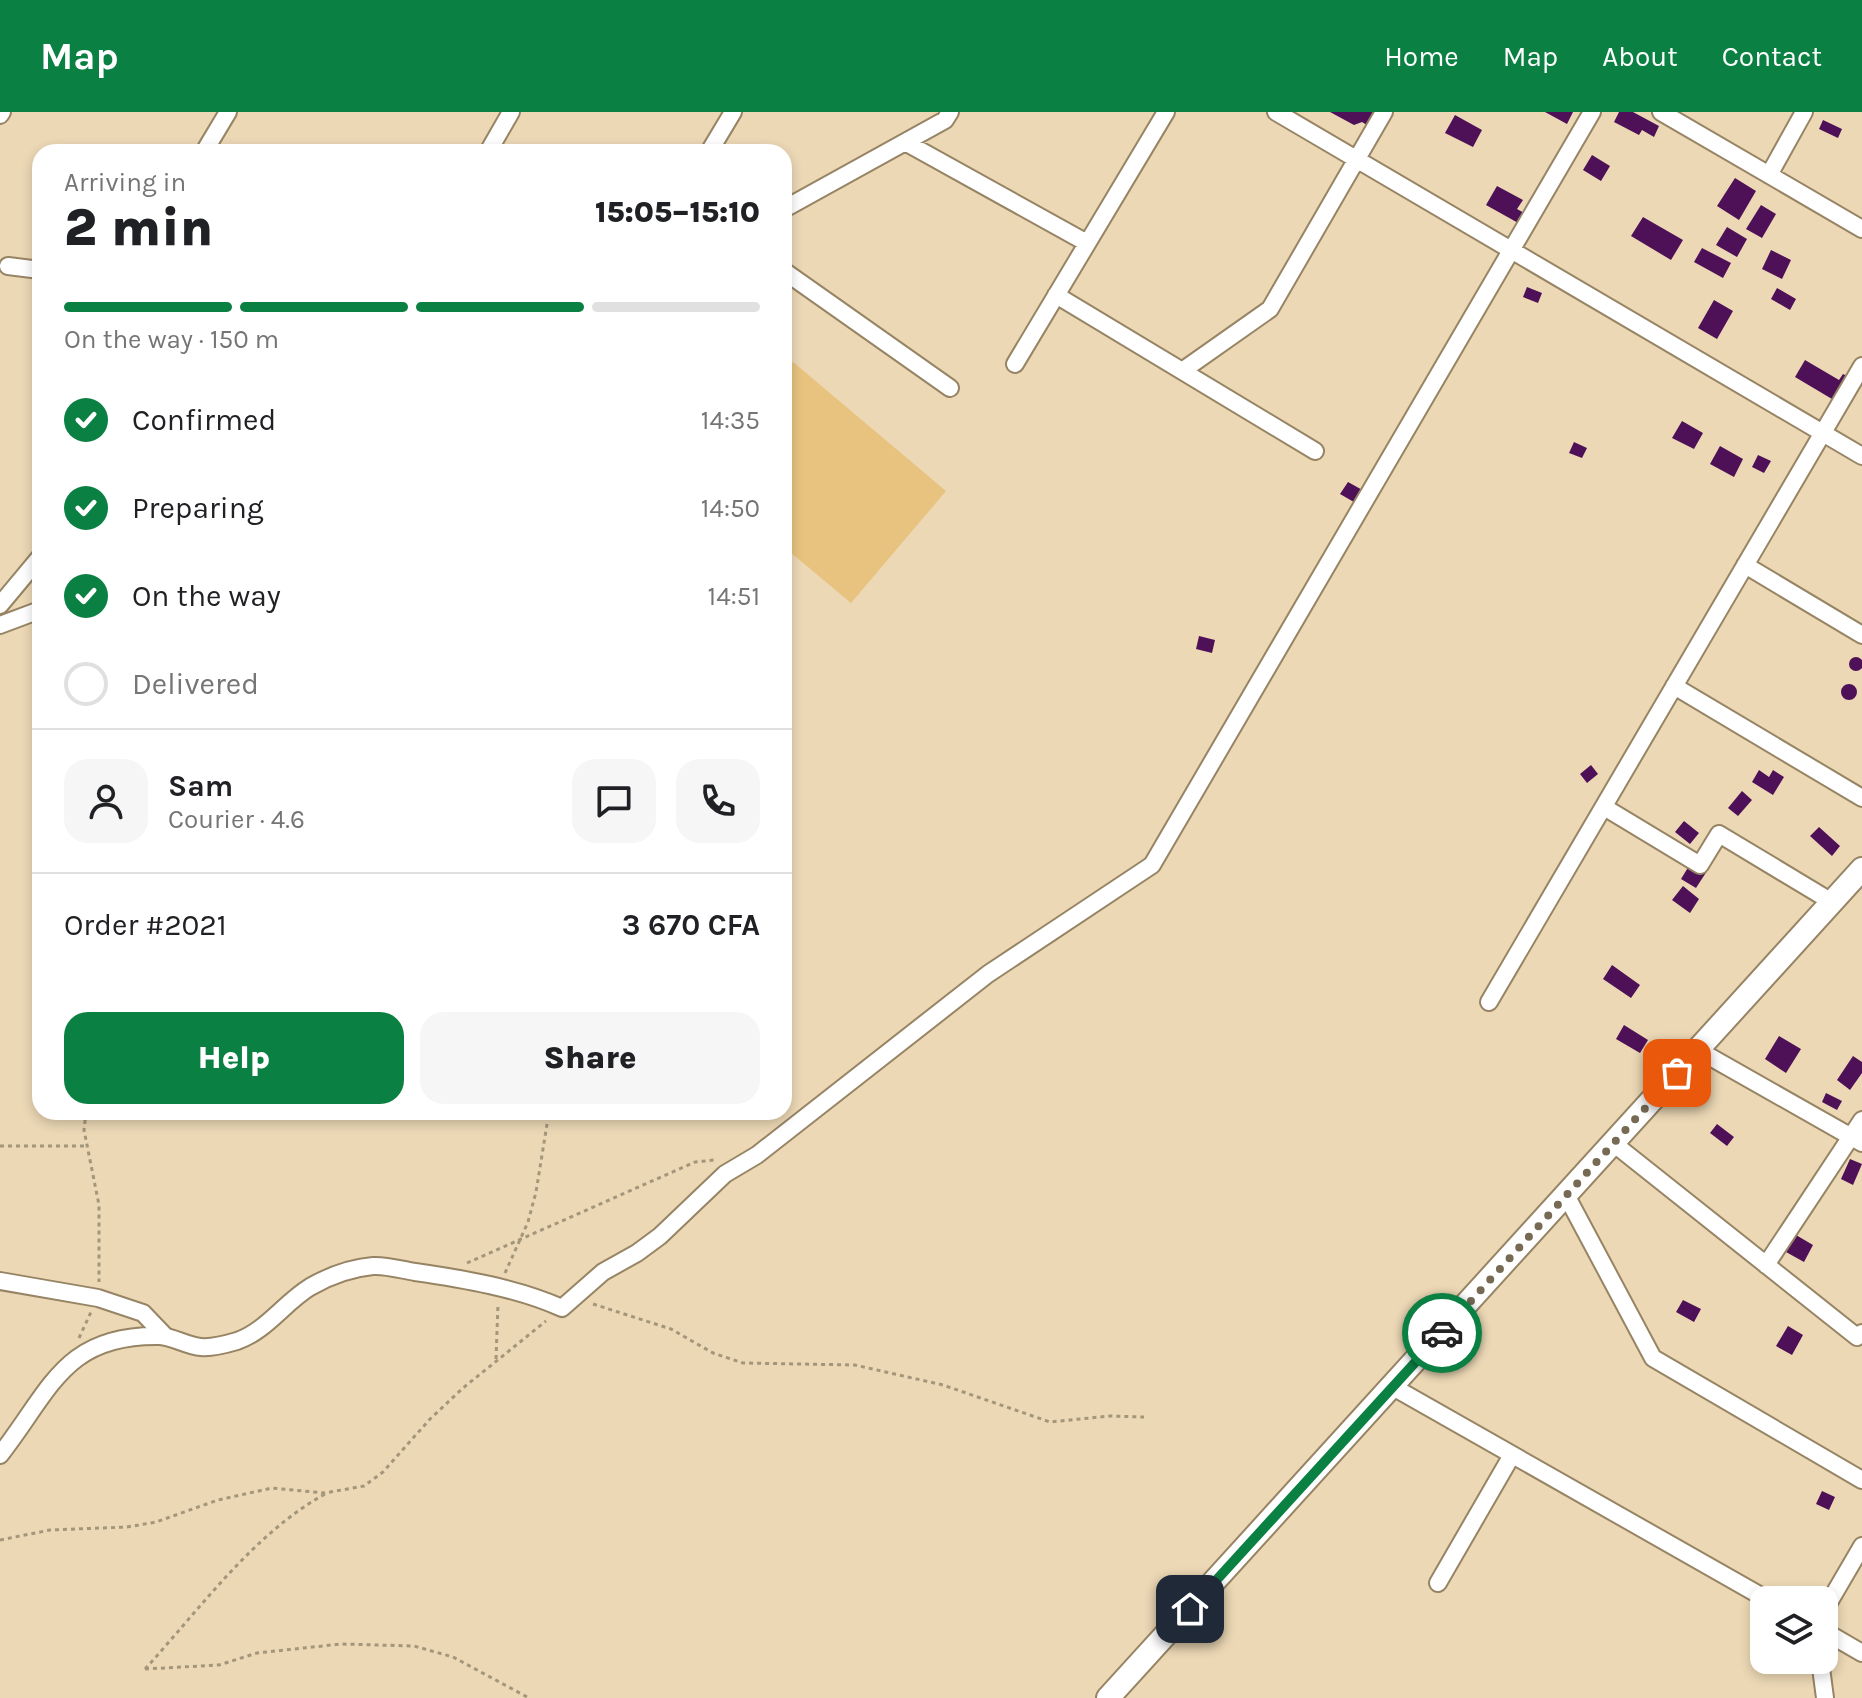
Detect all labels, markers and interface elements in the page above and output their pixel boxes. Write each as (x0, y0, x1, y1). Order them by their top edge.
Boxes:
text: Map (40, 34, 119, 79)
text: Home (1384, 40, 1459, 73)
text: Map (1503, 40, 1558, 73)
text: About (1602, 40, 1678, 73)
text: Contact (1722, 40, 1822, 73)
text: Arriving in (64, 167, 186, 198)
text: 15:05–15:10 (595, 194, 760, 230)
text: 2 min (64, 197, 213, 258)
text: On the way · 150 m (64, 324, 279, 355)
icon: check (64, 398, 108, 442)
text: Confirmed (132, 402, 276, 438)
text: 14:35 (701, 405, 760, 436)
icon: check (64, 486, 108, 530)
text: Preparing (132, 490, 264, 526)
text: 14:50 (701, 493, 760, 524)
icon: check (64, 574, 108, 618)
text: On the way (132, 578, 281, 614)
text: 14:51 (708, 581, 760, 612)
text: Delivered (132, 666, 259, 702)
button: person (64, 759, 148, 843)
button: chat (572, 759, 656, 843)
button: phone (676, 759, 760, 843)
text: Sam (168, 768, 233, 804)
text: Courier · 4.6 (168, 804, 305, 835)
text: Order #2021 (64, 907, 227, 943)
text: 3 670 CFA (622, 907, 760, 943)
button: Help (64, 1012, 404, 1104)
button: Share (420, 1012, 760, 1104)
pin (1643, 1039, 1711, 1107)
icon: bag (1655, 1051, 1699, 1095)
courier (1402, 1293, 1482, 1373)
icon: car (1420, 1311, 1464, 1355)
pin (1156, 1575, 1224, 1643)
map controls (1750, 1586, 1838, 1674)
button: layers (1750, 1586, 1838, 1674)
icon: home (1168, 1587, 1212, 1631)

